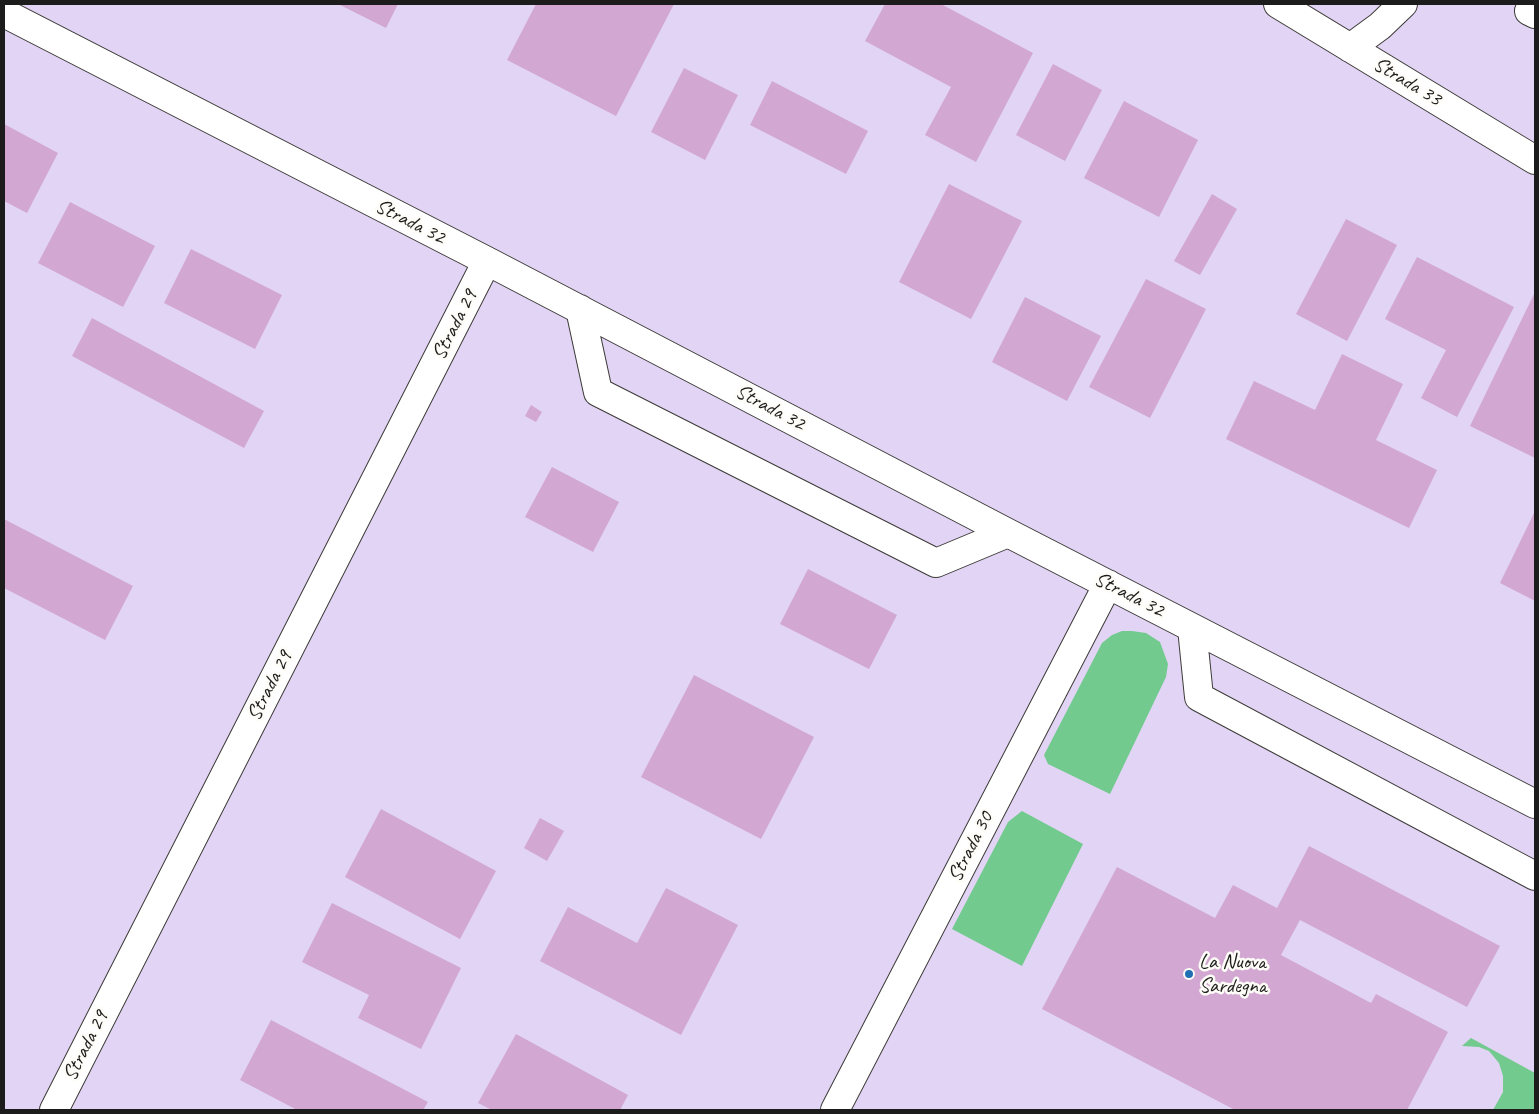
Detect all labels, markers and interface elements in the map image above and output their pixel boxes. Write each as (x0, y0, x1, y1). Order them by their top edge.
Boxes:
street label: Strada 33 (1368, 52, 1446, 112)
street label: Strada 32 (371, 194, 449, 250)
street label: Strada 29 (427, 286, 483, 364)
street label: Strada 32 (731, 379, 809, 437)
street label: Strada 32 (1090, 567, 1168, 623)
street label: Strada 29 (242, 647, 298, 725)
street label: Strada 30 (943, 808, 999, 886)
place label: La Nuova Sardegna (1199, 949, 1266, 999)
marker: La Nuova Sardegna (1183, 968, 1195, 980)
street label: Strada 29 (58, 1007, 114, 1085)

